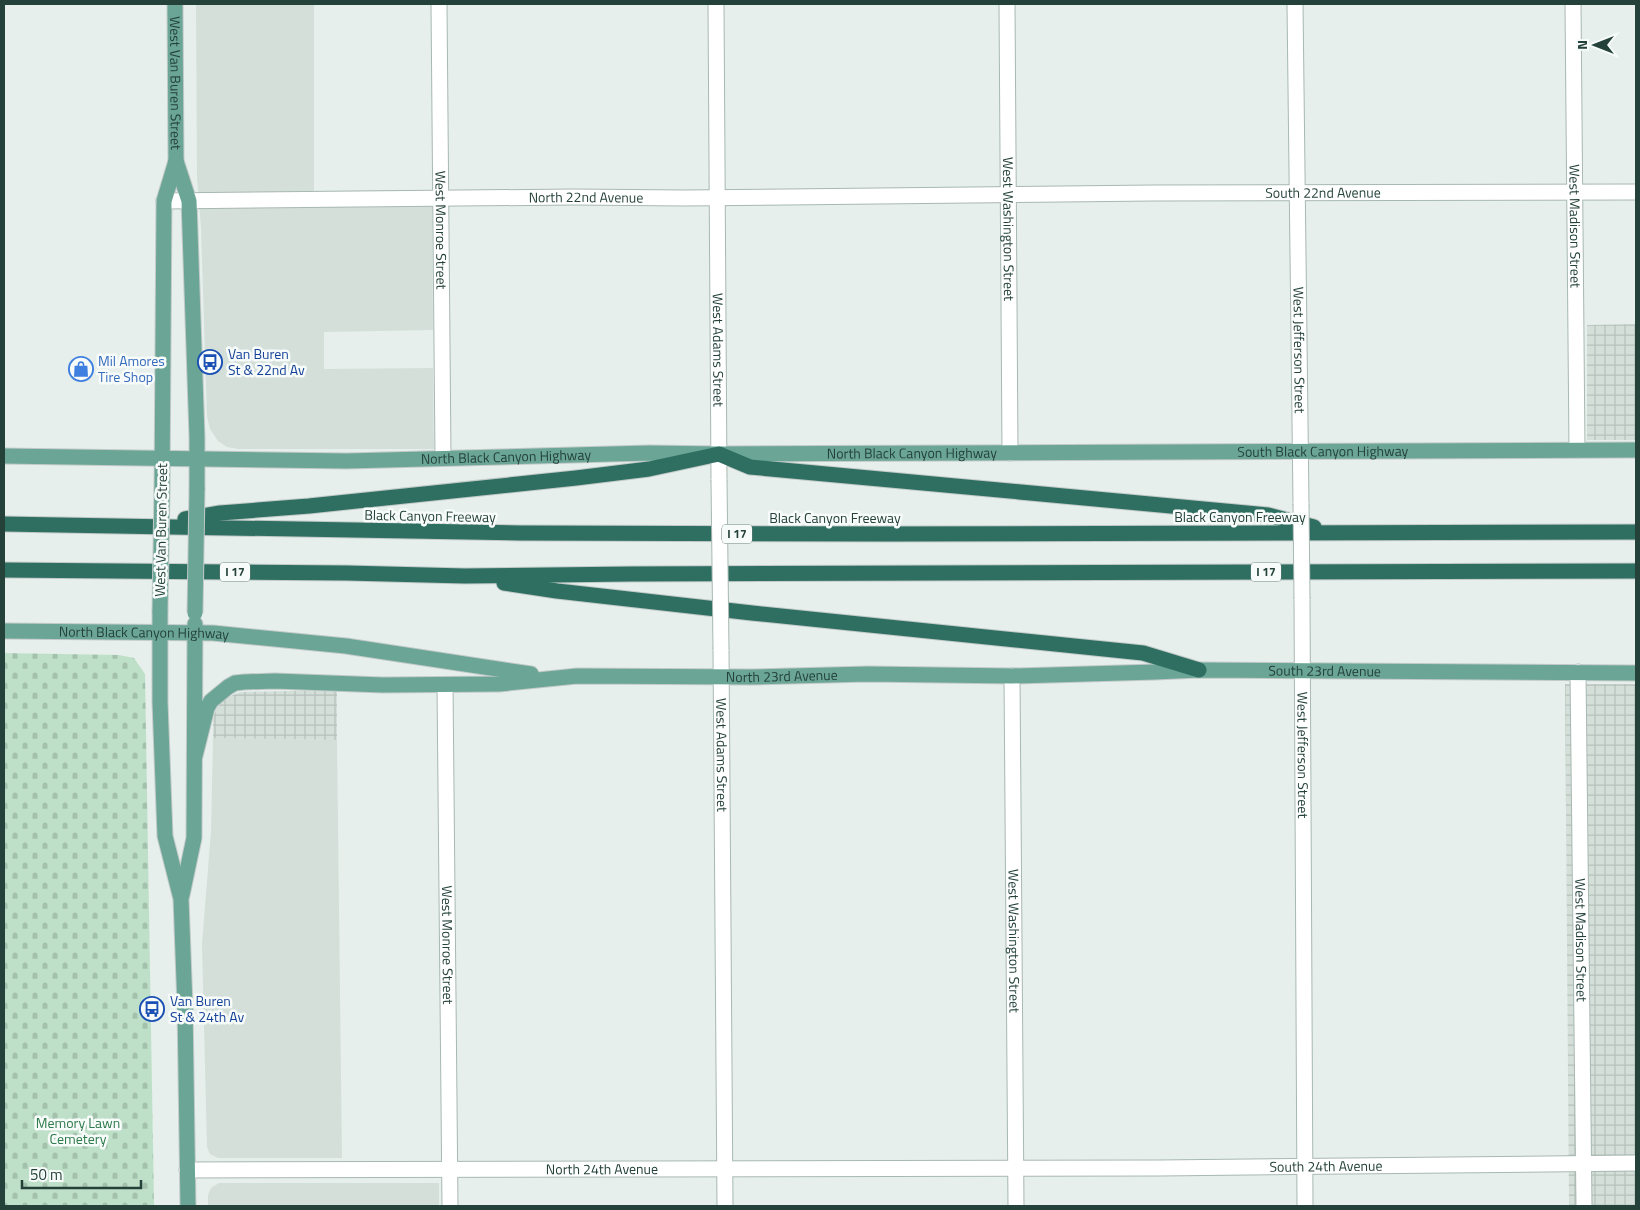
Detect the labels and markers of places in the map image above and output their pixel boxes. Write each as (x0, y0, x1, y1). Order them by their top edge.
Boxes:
place label: Van Buren St & 22nd Av (228, 343, 305, 380)
bus stop icon: Van Buren St & 22nd Av (197, 349, 223, 375)
place label: Mil Amores Tire Shop (98, 350, 165, 387)
shop icon: Mil Amores Tire Shop (68, 356, 94, 382)
place label: Van Buren St & 24th Av (170, 990, 244, 1027)
bus stop icon: Van Buren St & 24th Av (139, 996, 165, 1022)

